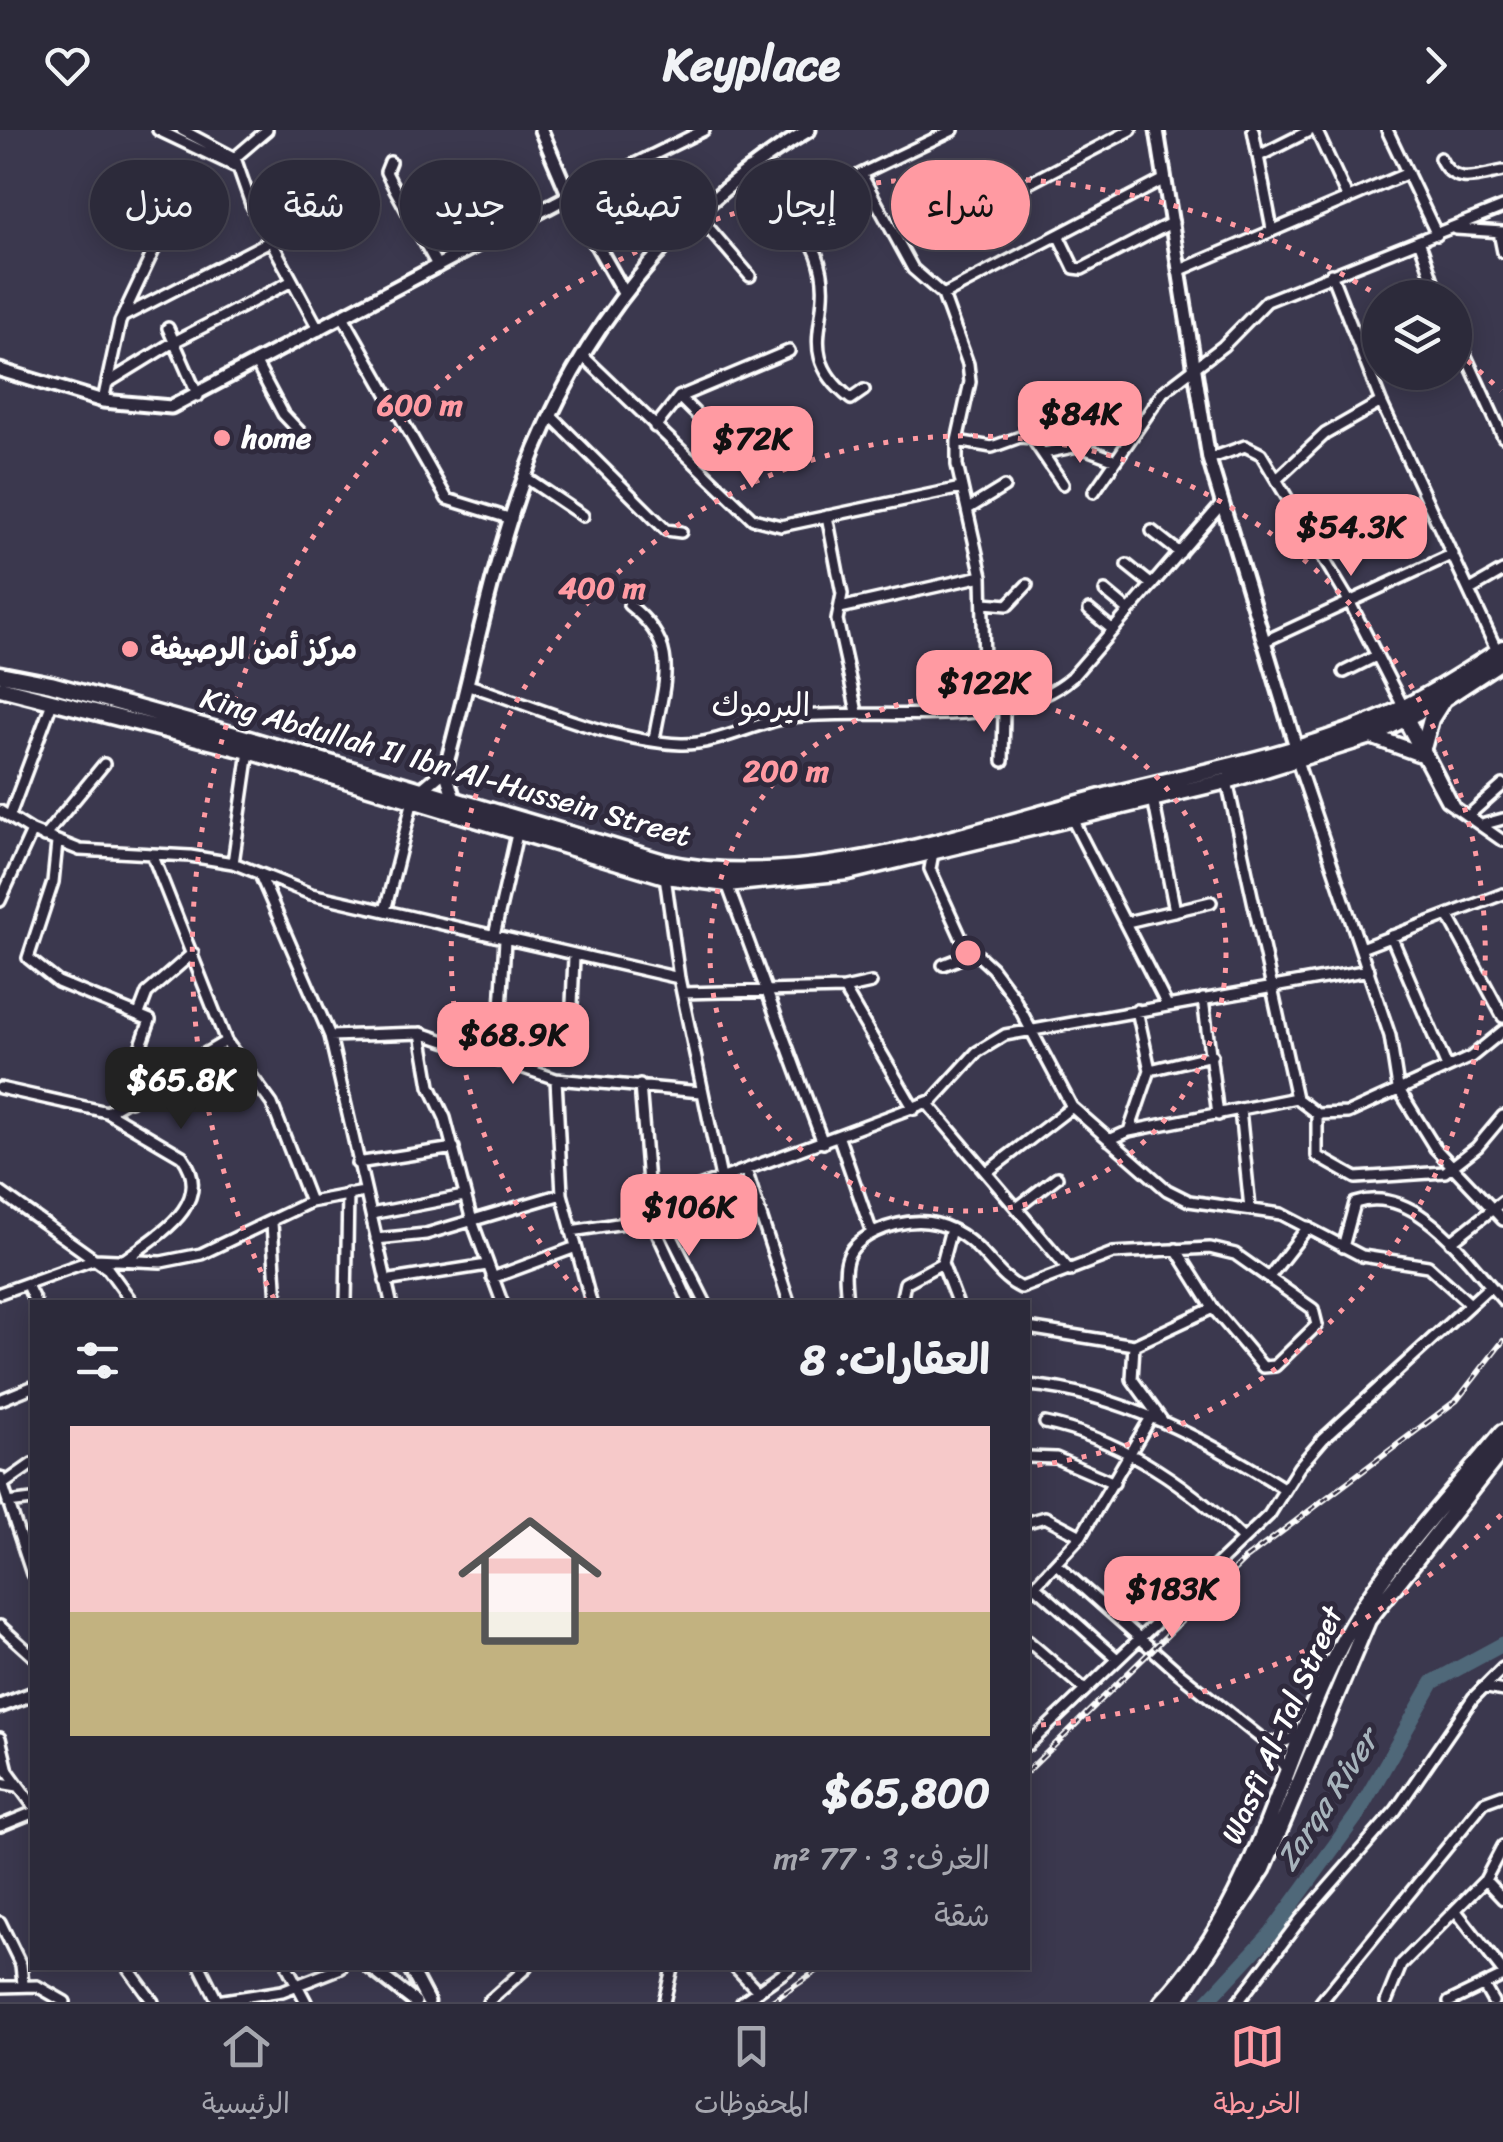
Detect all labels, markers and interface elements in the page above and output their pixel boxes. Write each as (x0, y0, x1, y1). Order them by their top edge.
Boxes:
text: Keyplace (663, 25, 840, 105)
icon: heart (40, 38, 95, 93)
icon: forward (1408, 38, 1463, 93)
chip: منزل (90, 160, 229, 250)
chip: شقة (249, 160, 380, 250)
chip: جديد (400, 160, 541, 250)
chip: تصفية (561, 160, 716, 250)
chip: إيجار (736, 160, 871, 250)
chip: شراء (891, 160, 1030, 250)
map controls (1362, 280, 1472, 390)
button: layers (1362, 280, 1472, 390)
text: 600 m (377, 378, 463, 432)
pin: $84K (1021, 381, 1139, 466)
text: $84K (1040, 385, 1120, 442)
pin: $72K (693, 406, 811, 491)
text: $72K (713, 410, 791, 467)
place label: home (241, 411, 312, 465)
marker: home (211, 427, 233, 449)
pin: $54.3K (1270, 494, 1432, 579)
text: $54.3K (1297, 498, 1405, 555)
text: 400 m (558, 561, 646, 615)
place label: مركز أمن الرصيفة (150, 622, 357, 676)
marker: مركز أمن الرصيفة (119, 638, 141, 660)
pin: $122K (914, 650, 1054, 735)
text: $122K (938, 654, 1030, 711)
street label: King Abdullah II Ibn Al-Hussein Street (194, 671, 698, 863)
district label: اليرموك (712, 677, 810, 734)
text: 200 m (743, 744, 829, 798)
centre of rings (950, 935, 986, 971)
pin: $68.9K (432, 1002, 594, 1087)
text: $68.9K (459, 1006, 567, 1063)
pin: $65.8K (100, 1047, 262, 1132)
text: $65.8K (127, 1051, 235, 1108)
pin: $106K (619, 1174, 759, 1259)
text: $106K (642, 1178, 736, 1235)
text: العقارات: 8 (800, 1323, 990, 1397)
icon: filters (70, 1333, 125, 1388)
icon: home (440, 1491, 620, 1671)
pin: $183K (1102, 1556, 1242, 1641)
text: $183K (1126, 1560, 1218, 1617)
street label: Wasfi Al-Tal Street (1205, 1595, 1359, 1853)
water label: Zarqa River (1260, 1713, 1397, 1882)
text: $65,800 (823, 1756, 990, 1830)
text: الغرف: 3 · 77 m² (773, 1830, 990, 1887)
text: شقة (934, 1887, 990, 1944)
tab: الرئيسية (202, 2019, 290, 2128)
tab: المحفوظات (694, 2019, 809, 2128)
tab: الخريطة (1214, 2019, 1301, 2128)

